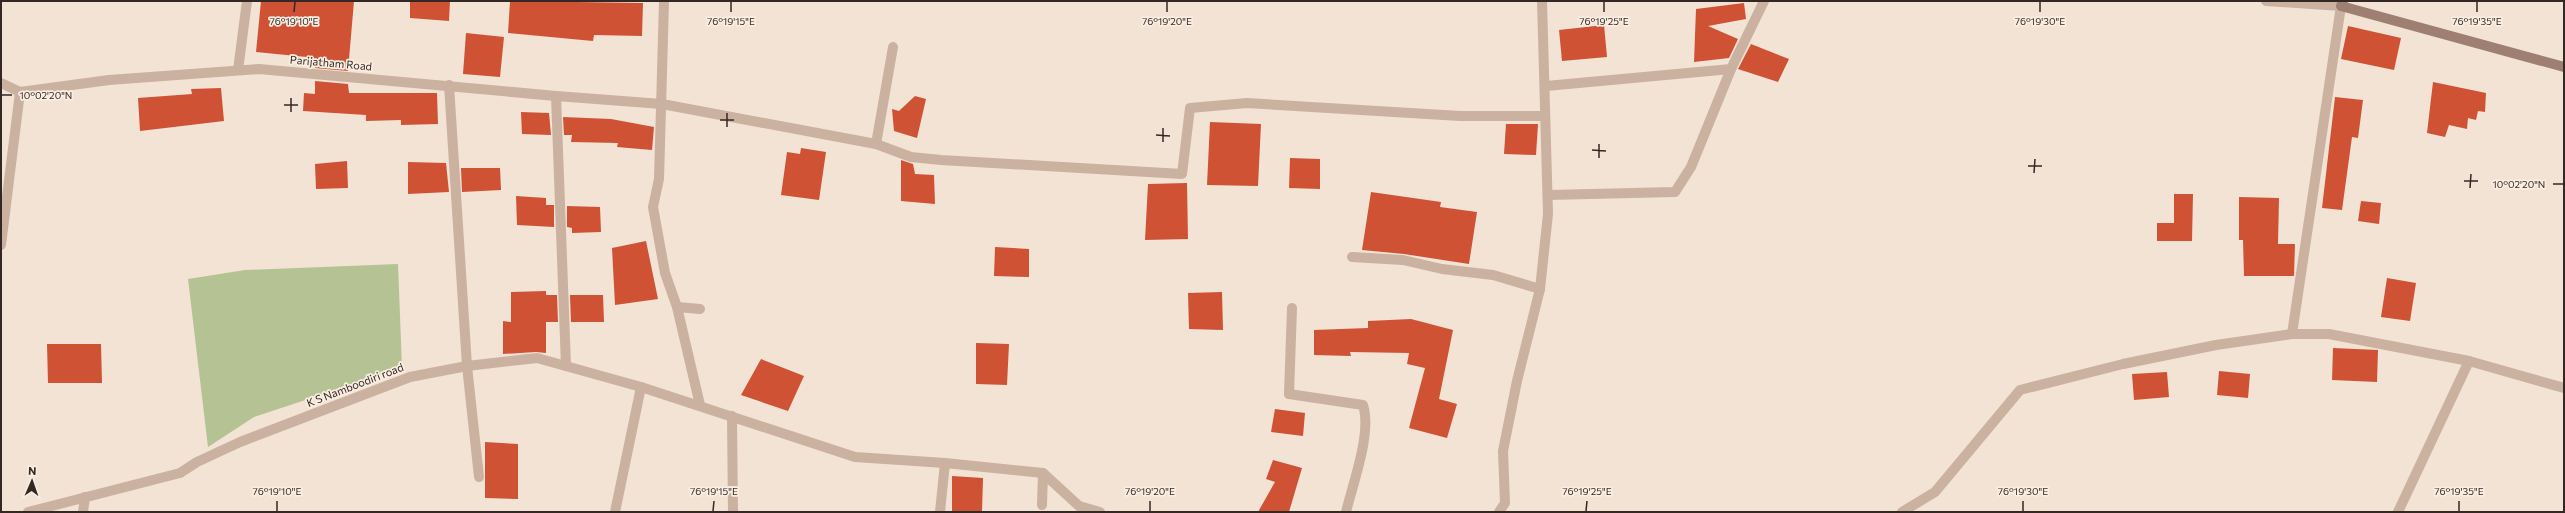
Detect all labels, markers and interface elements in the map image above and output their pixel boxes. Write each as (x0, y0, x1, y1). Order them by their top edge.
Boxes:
text: 76°19'10"E (270, 15, 318, 27)
text: 76°19'15"E (707, 15, 755, 27)
text: 76°19'20"E (1142, 15, 1192, 27)
text: 76°19'25"E (1579, 15, 1629, 27)
text: 76°19'30"E (2015, 15, 2065, 27)
text: 76°19'35"E (2452, 15, 2502, 27)
street label: Parijatham Road (289, 52, 373, 73)
text: 10°02'20"N (20, 89, 72, 101)
text: 10°02'20"N (2493, 178, 2545, 190)
street label: K S Namboodiri road (305, 360, 405, 409)
north arrow (12, 461, 52, 501)
text: N (28, 464, 37, 477)
text: 76°19'10"E (253, 485, 301, 497)
text: 76°19'15"E (690, 485, 738, 497)
text: 76°19'20"E (1125, 485, 1175, 497)
text: 76°19'25"E (1562, 485, 1612, 497)
text: 76°19'30"E (1998, 485, 2048, 497)
text: 76°19'35"E (2434, 485, 2484, 497)

